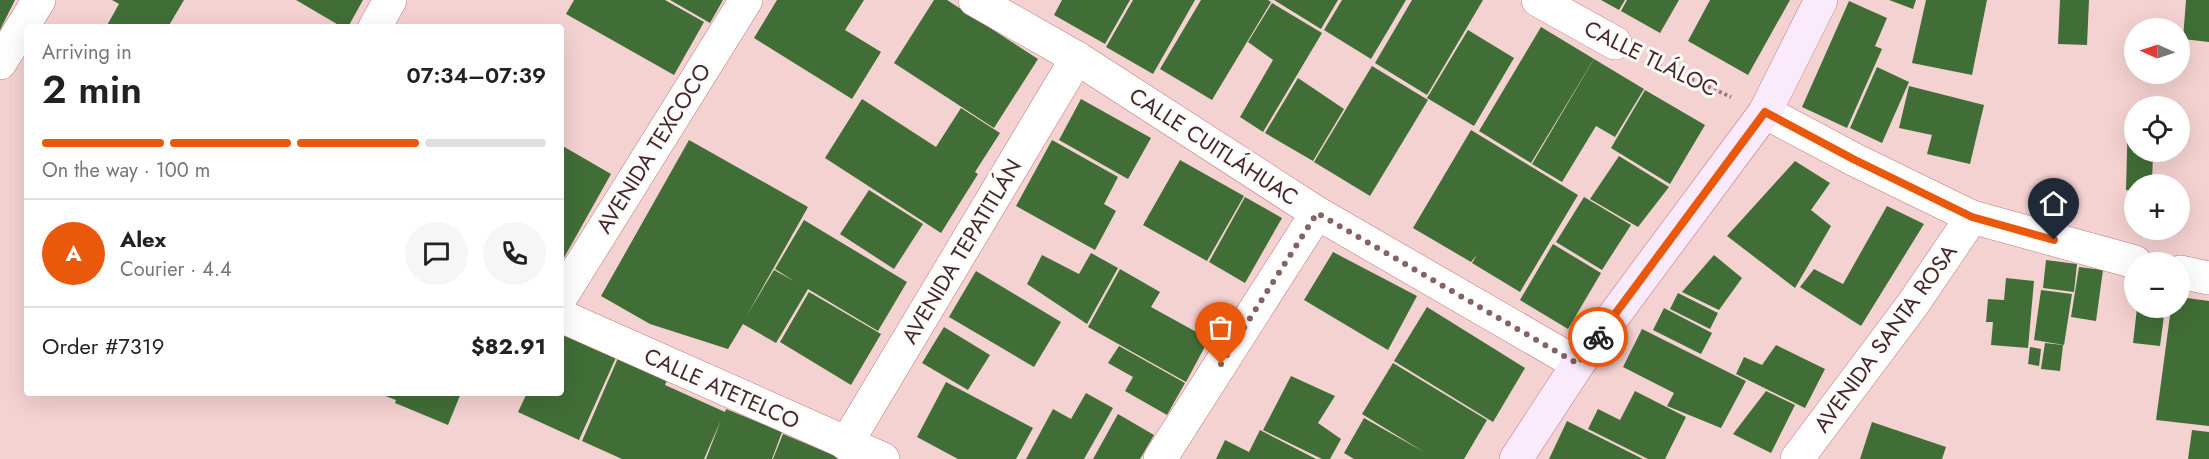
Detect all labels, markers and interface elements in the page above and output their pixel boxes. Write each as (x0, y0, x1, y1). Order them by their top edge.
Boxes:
street label: CALLE TLÁLOC (1579, 12, 1723, 104)
north arrow (2124, 18, 2190, 84)
map controls (2124, 18, 2190, 318)
text: Arriving in (42, 38, 132, 67)
street label: AVENIDA TEXCOCO (588, 57, 718, 239)
text: 07:34–07:39 (407, 59, 546, 91)
text: 2 min (42, 61, 142, 118)
street label: CALLE CUITLÁHUAC (1123, 79, 1305, 213)
button: locate (2124, 96, 2190, 162)
street label: AVENIDA TEPATITLÁN (893, 152, 1029, 350)
text: On the way · 100 m (42, 156, 210, 185)
button: + (2124, 174, 2190, 240)
pin (2028, 178, 2079, 240)
icon: home (2037, 187, 2070, 220)
button: chat (405, 222, 468, 285)
button: phone (483, 222, 546, 285)
text: Alex (120, 223, 166, 255)
text: A (65, 237, 82, 269)
street label: AVENIDA SANTA ROSA (1806, 237, 1965, 439)
button: − (2124, 252, 2190, 318)
text: Courier · 4.4 (120, 255, 232, 284)
pin (1195, 302, 1246, 364)
courier (1568, 307, 1628, 367)
icon: bag (1204, 311, 1237, 344)
icon: bike (1582, 321, 1615, 354)
text: Order #7319 (42, 330, 164, 362)
text: $82.91 (471, 330, 546, 362)
street label: CALLE ATETELCO (639, 339, 805, 437)

